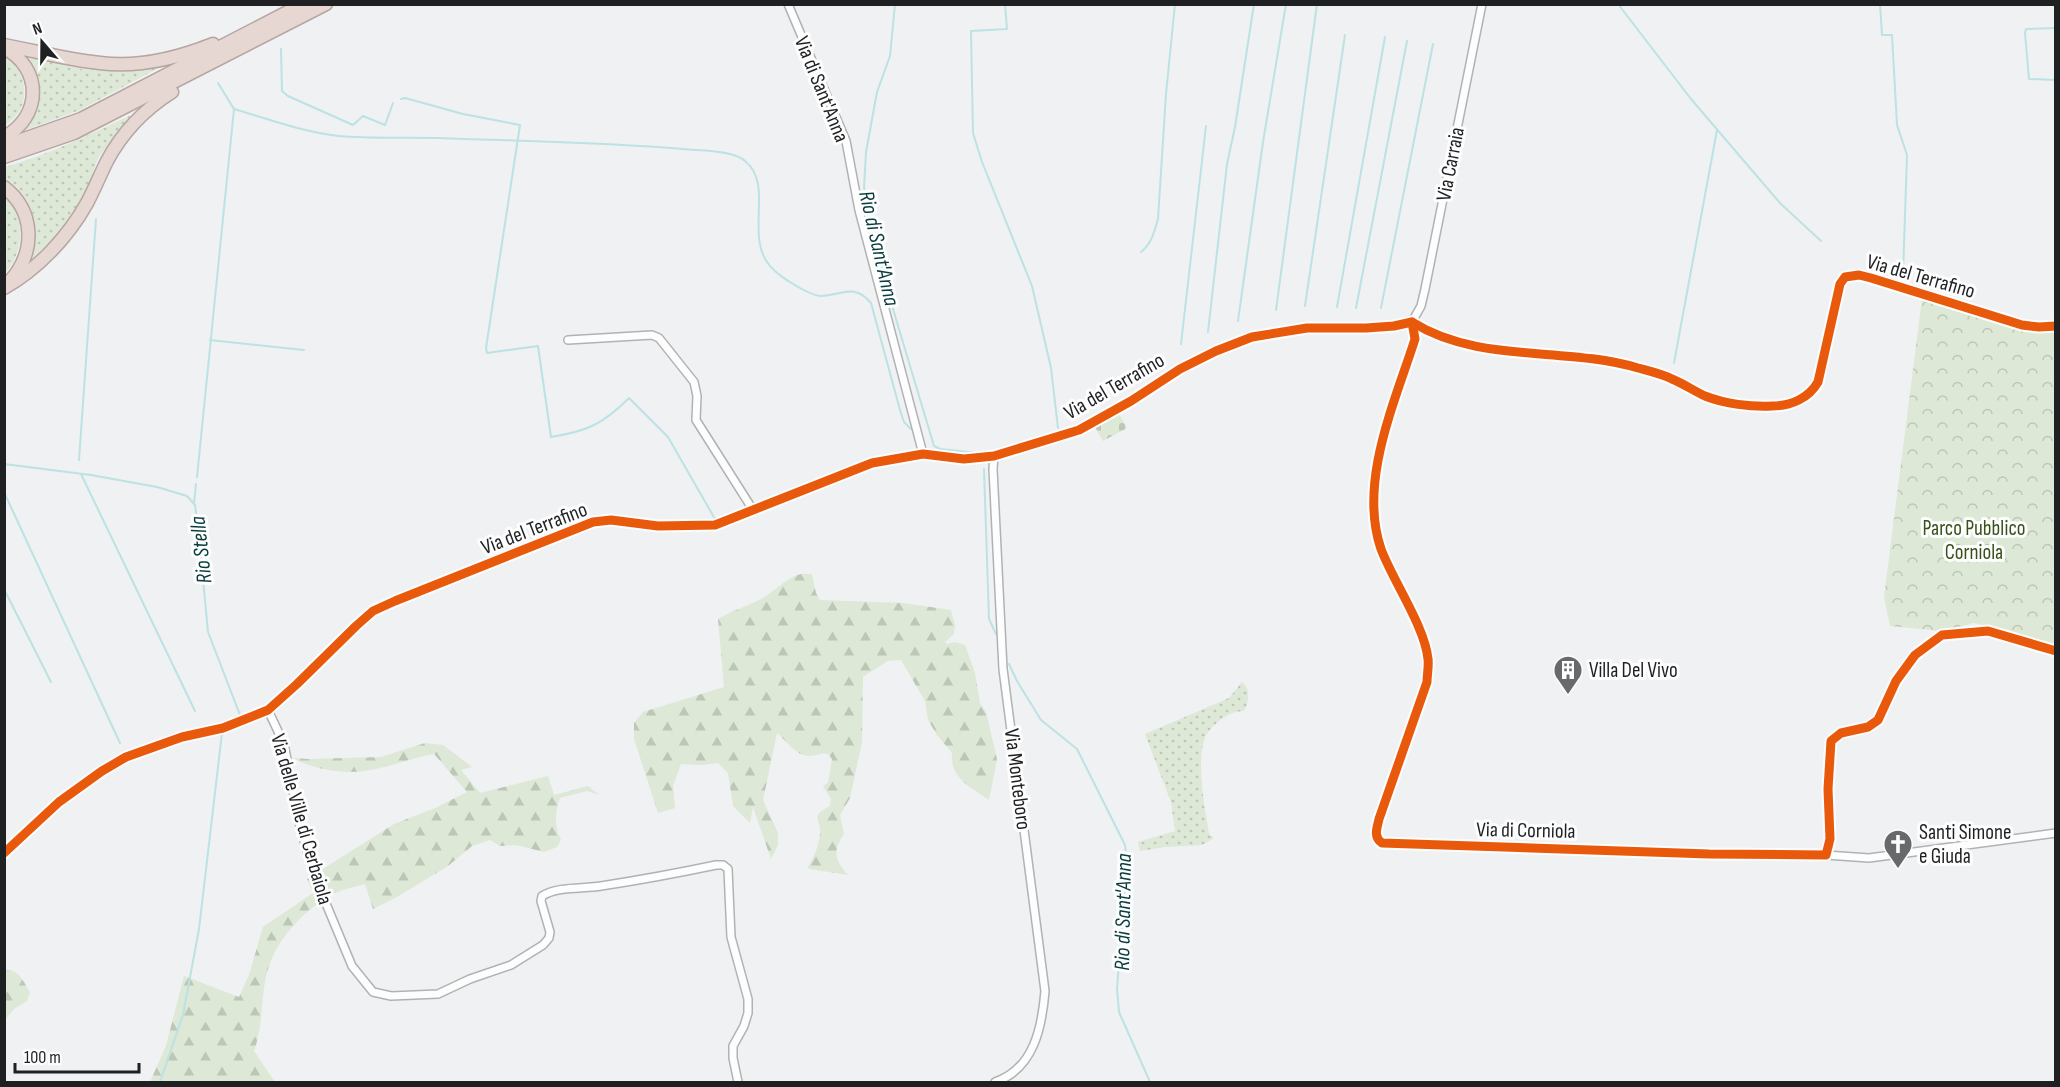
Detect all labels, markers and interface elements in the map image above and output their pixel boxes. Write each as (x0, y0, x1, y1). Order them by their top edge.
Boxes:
north arrow (12, 12, 72, 72)
text: N (30, 19, 45, 40)
street label: Via di Sant'Anna (789, 33, 854, 146)
street label: Via Carraia (1431, 125, 1470, 203)
water label: Rio di Sant'Anna (852, 188, 905, 309)
street label: Via del Terrafino (1864, 249, 1978, 304)
street label: Via del Terrafino (1060, 348, 1169, 425)
street label: Via del Terrafino (478, 497, 591, 560)
water label: Rio Stella (185, 515, 218, 585)
park label: Parco Pubblico Corniola (1922, 516, 2026, 565)
building icon: Villa Del Vivo (1552, 654, 1584, 696)
place label: Villa Del Vivo (1589, 658, 1678, 683)
street label: Via Monteboro (999, 727, 1036, 831)
street label: Via delle Ville di Cerbaiola (265, 731, 338, 907)
street label: Via di Corniola (1476, 817, 1576, 844)
place label: Santi Simone e Giuda (1919, 820, 2011, 869)
church icon: Santi Simone e Giuda (1882, 828, 1914, 870)
water label: Rio di Sant'Anna (1109, 853, 1138, 971)
scale bar (15, 1036, 140, 1074)
text: 100 m (24, 1047, 61, 1068)

